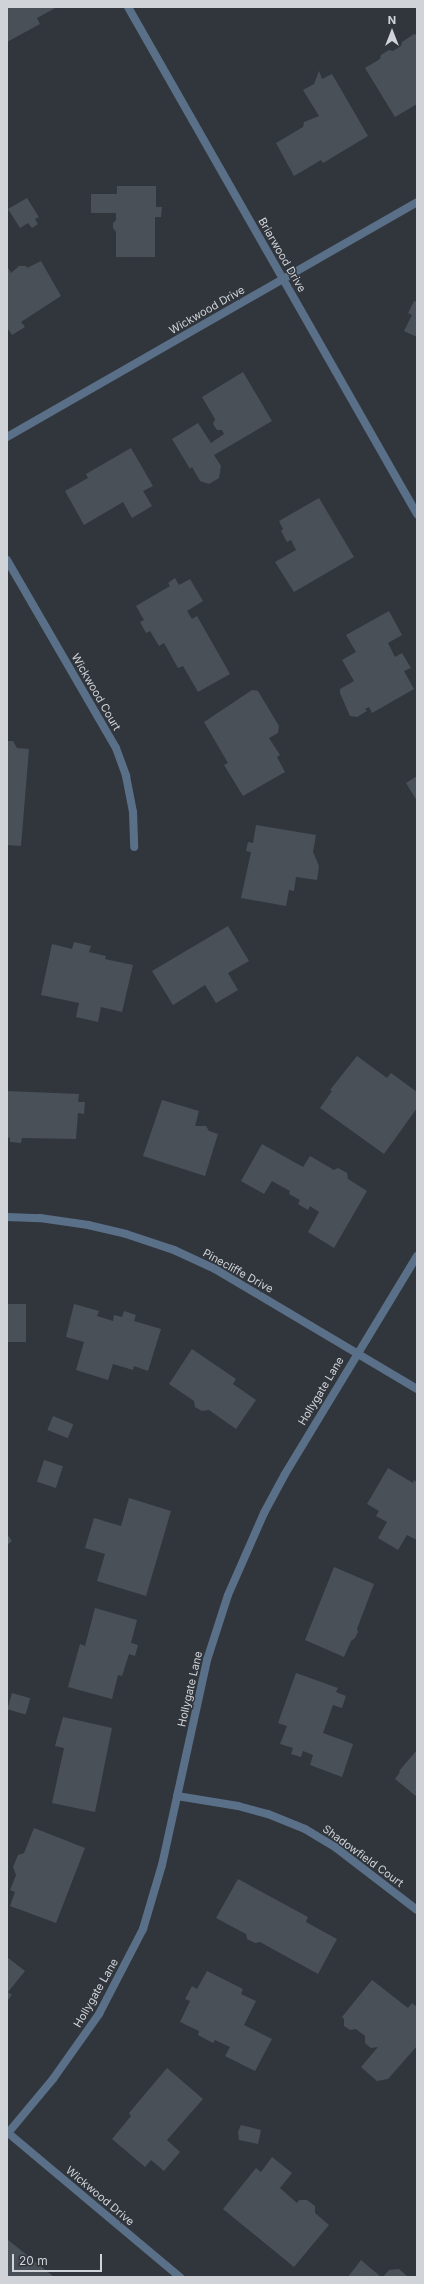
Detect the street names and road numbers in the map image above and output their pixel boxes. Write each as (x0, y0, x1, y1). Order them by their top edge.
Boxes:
street label: Briarwood Drive (255, 215, 309, 295)
street label: Wickwood Drive (167, 283, 247, 337)
street label: Wickwood Court (69, 651, 123, 733)
street label: Pinecliffe Drive (201, 1246, 275, 1296)
street label: Hollygate Lane (295, 1354, 347, 1428)
street label: Hollygate Lane (175, 1650, 205, 1728)
street label: Shadowfield Court (320, 1822, 406, 1890)
street label: Hollygate Lane (71, 1956, 121, 2030)
street label: Wickwood Drive (63, 2164, 137, 2228)

